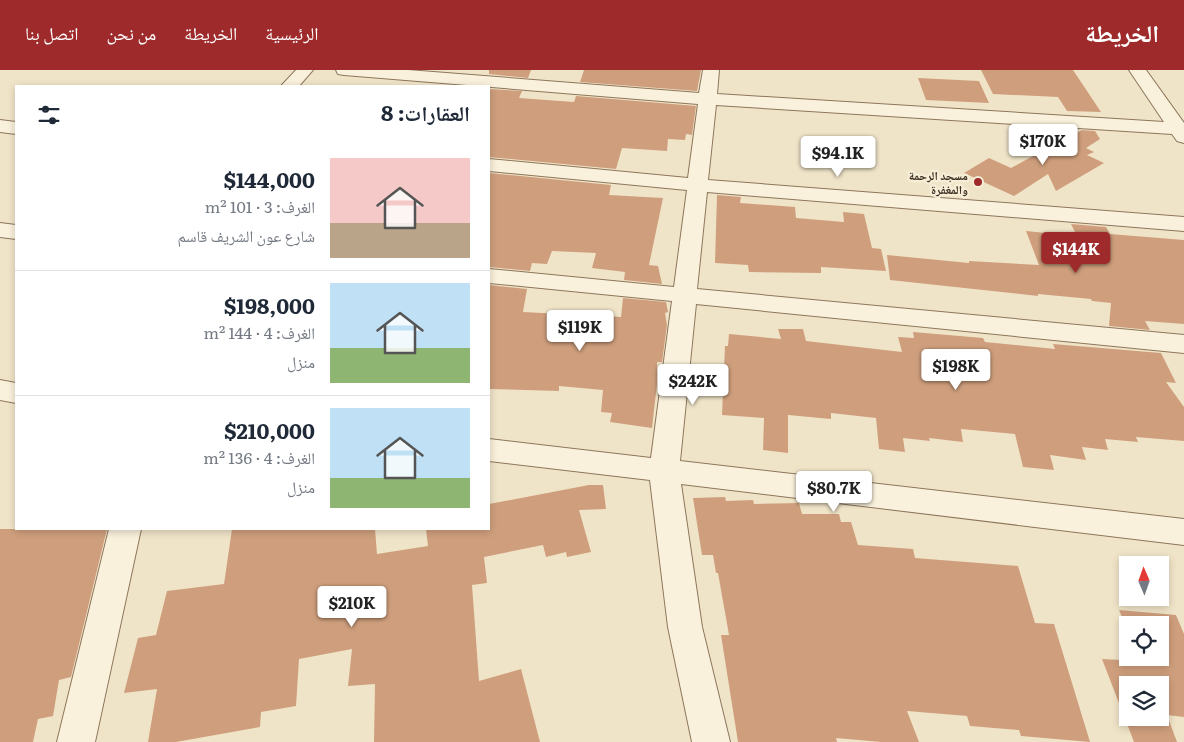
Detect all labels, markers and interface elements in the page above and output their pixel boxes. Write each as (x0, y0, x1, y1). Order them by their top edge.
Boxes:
text: الخريطة (1085, 14, 1159, 49)
text: اتصل بنا (25, 19, 78, 46)
text: من نحن (106, 19, 156, 46)
text: الخريطة (184, 19, 237, 46)
text: الرئيسية (265, 19, 319, 46)
text: العقارات: 8 (381, 96, 470, 127)
icon: filters (35, 101, 63, 129)
pin: $170K (1008, 124, 1078, 166)
text: $170K (1020, 128, 1066, 152)
pin: $94.1K (797, 136, 879, 178)
text: $94.1K (812, 140, 864, 164)
text: $144,000 (224, 163, 315, 194)
place label: مسجد الرحمة والمغفرة (909, 166, 968, 198)
marker: مسجد الرحمة والمغفرة (972, 176, 984, 188)
icon: home (370, 178, 430, 238)
text: الغرف: 3 · 101 m² (205, 194, 315, 218)
text: شارع عون الشريف قاسم (177, 223, 315, 247)
pin: $144K (1041, 232, 1111, 274)
text: $144K (1052, 236, 1100, 260)
text: $198,000 (224, 289, 315, 320)
icon: home (370, 303, 430, 363)
pin: $119K (545, 310, 615, 352)
text: $119K (558, 314, 602, 338)
text: الغرف: 4 · 144 m² (203, 320, 315, 344)
pin: $198K (921, 348, 991, 391)
text: منزل (287, 349, 315, 373)
text: $198K (932, 353, 980, 377)
pin: $242K (658, 364, 728, 406)
text: $242K (669, 368, 717, 392)
text: $210,000 (224, 414, 315, 445)
icon: home (370, 428, 430, 488)
text: الغرف: 4 · 136 m² (203, 445, 315, 469)
pin: $80.7K (793, 470, 875, 513)
text: منزل (287, 474, 315, 498)
text: $80.7K (807, 475, 861, 499)
north arrow (1119, 556, 1169, 606)
map controls (1119, 556, 1169, 726)
pin: $210K (317, 586, 387, 628)
text: $210K (328, 590, 376, 614)
button: locate (1119, 616, 1169, 666)
button: layers (1119, 676, 1169, 726)

